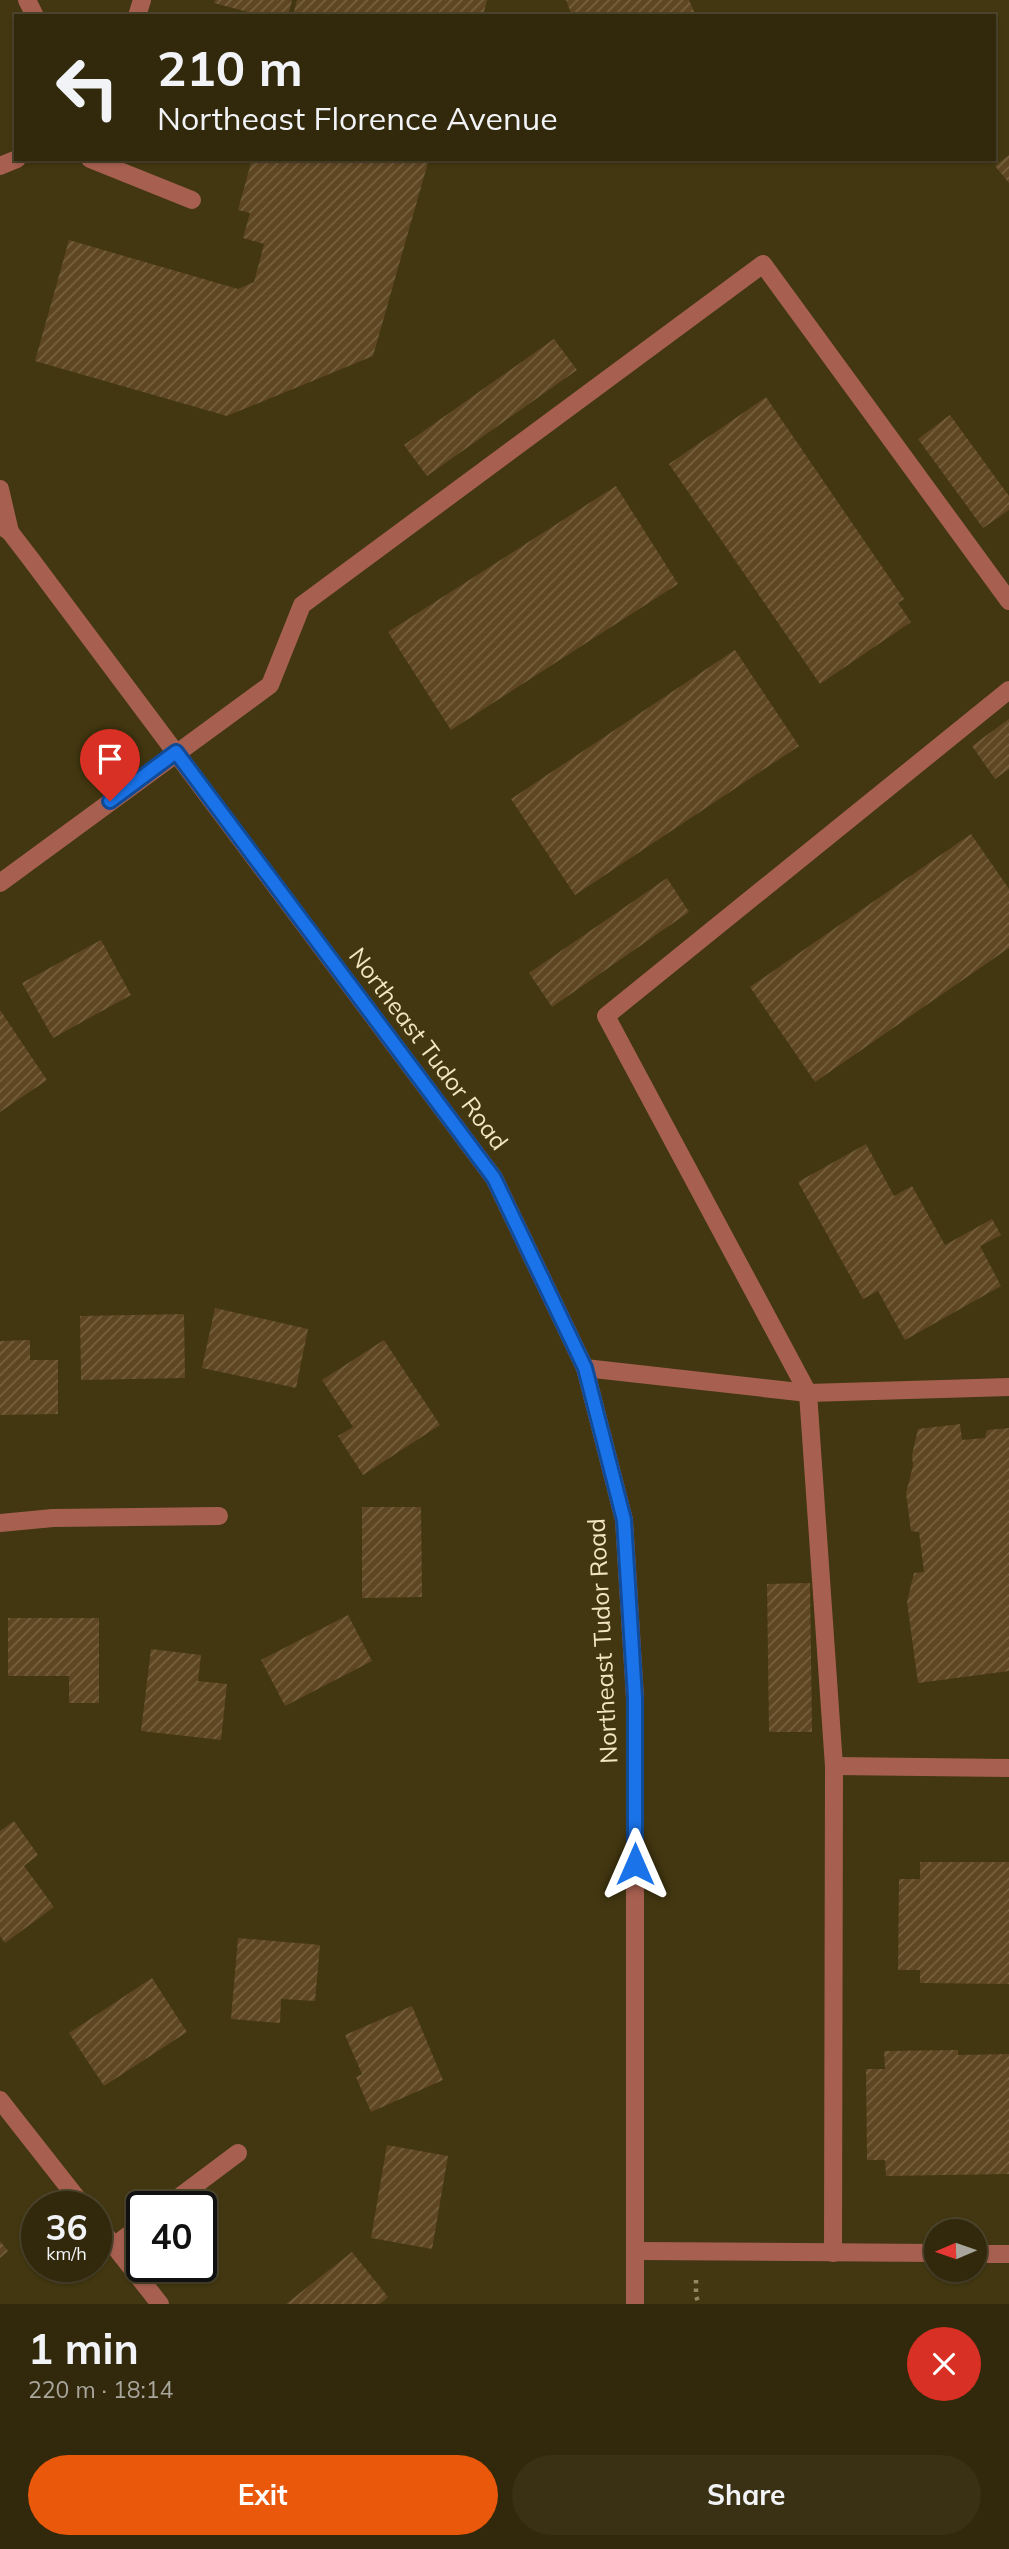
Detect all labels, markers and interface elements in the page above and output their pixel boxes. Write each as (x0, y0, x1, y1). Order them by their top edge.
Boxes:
text: 210 m (157, 37, 303, 98)
icon: left (42, 42, 133, 133)
text: Northeast Florence Avenue (157, 98, 558, 138)
pin (80, 729, 140, 801)
icon: arrive (91, 740, 129, 778)
street label: Northeast Tudor Road (343, 941, 515, 1156)
street label: Northeast Tudor Road (581, 1517, 623, 1765)
position arrow (598, 1827, 672, 1901)
speed limit sign: 40 (126, 2191, 217, 2282)
text: 36 (45, 2205, 88, 2249)
north arrow (924, 2219, 987, 2282)
map controls (924, 2219, 987, 2282)
text: km/h (46, 2242, 87, 2265)
text: 1 min (28, 2322, 139, 2375)
button: close (907, 2327, 981, 2401)
text: 220 m · 18:14 (28, 2375, 173, 2404)
button: Exit (28, 2455, 498, 2535)
button: Share (512, 2455, 981, 2535)

